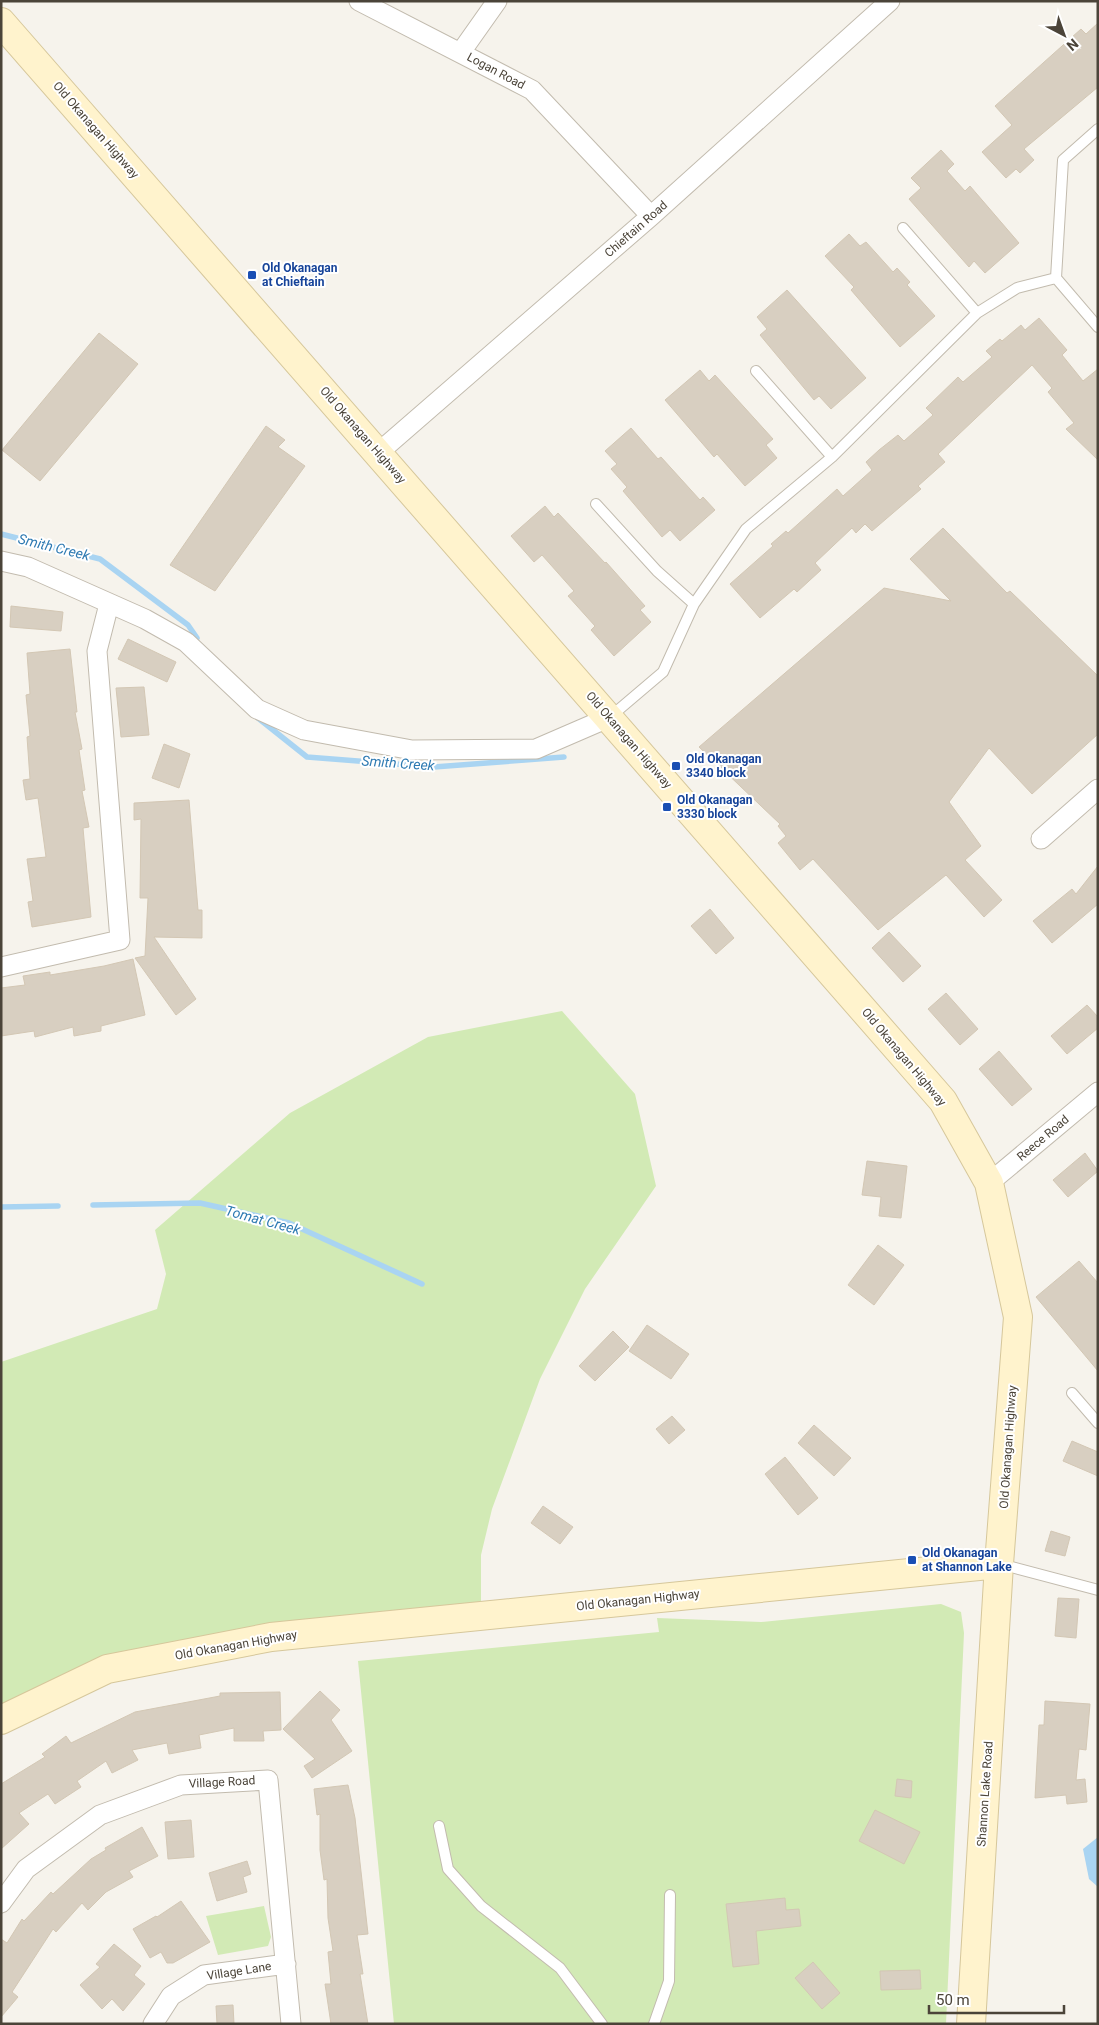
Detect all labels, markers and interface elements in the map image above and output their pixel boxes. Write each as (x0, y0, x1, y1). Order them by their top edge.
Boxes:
north arrow (1039, 10, 1089, 60)
text: N (1064, 36, 1082, 54)
street label: Logan Road (465, 50, 527, 92)
street label: Old Okanagan Highway (50, 79, 142, 182)
street label: Chieftain Road (602, 198, 670, 260)
place label: Old Okanagan at Chieftain (262, 261, 338, 289)
marker: Old Okanagan at Chieftain (246, 269, 258, 281)
street label: Old Okanagan Highway (317, 384, 409, 487)
water label: Smith Creek (17, 530, 93, 564)
street label: Old Okanagan Highway (583, 689, 675, 792)
water label: Smith Creek (361, 752, 436, 774)
place label: Old Okanagan 3340 block (686, 752, 762, 780)
marker: Old Okanagan 3340 block (670, 760, 682, 772)
place label: Old Okanagan 3330 block (677, 793, 753, 821)
marker: Old Okanagan 3330 block (661, 801, 673, 813)
street label: Old Okanagan Highway (859, 1005, 949, 1109)
street label: Reece Road (1014, 1112, 1072, 1164)
water label: Tomat Creek (224, 1202, 303, 1238)
street label: Old Okanagan Highway (997, 1384, 1019, 1509)
place label: Old Okanagan at Shannon Lake (922, 1546, 1012, 1574)
marker: Old Okanagan at Shannon Lake (906, 1554, 918, 1566)
street label: Old Okanagan Highway (576, 1587, 701, 1613)
street label: Old Okanagan Highway (174, 1627, 298, 1663)
street label: Shannon Lake Road (974, 1741, 996, 1847)
street label: Village Road (188, 1773, 256, 1791)
street label: Village Lane (206, 1959, 272, 1983)
scale bar (929, 1982, 1064, 2014)
text: 50 m (936, 1991, 970, 2009)

